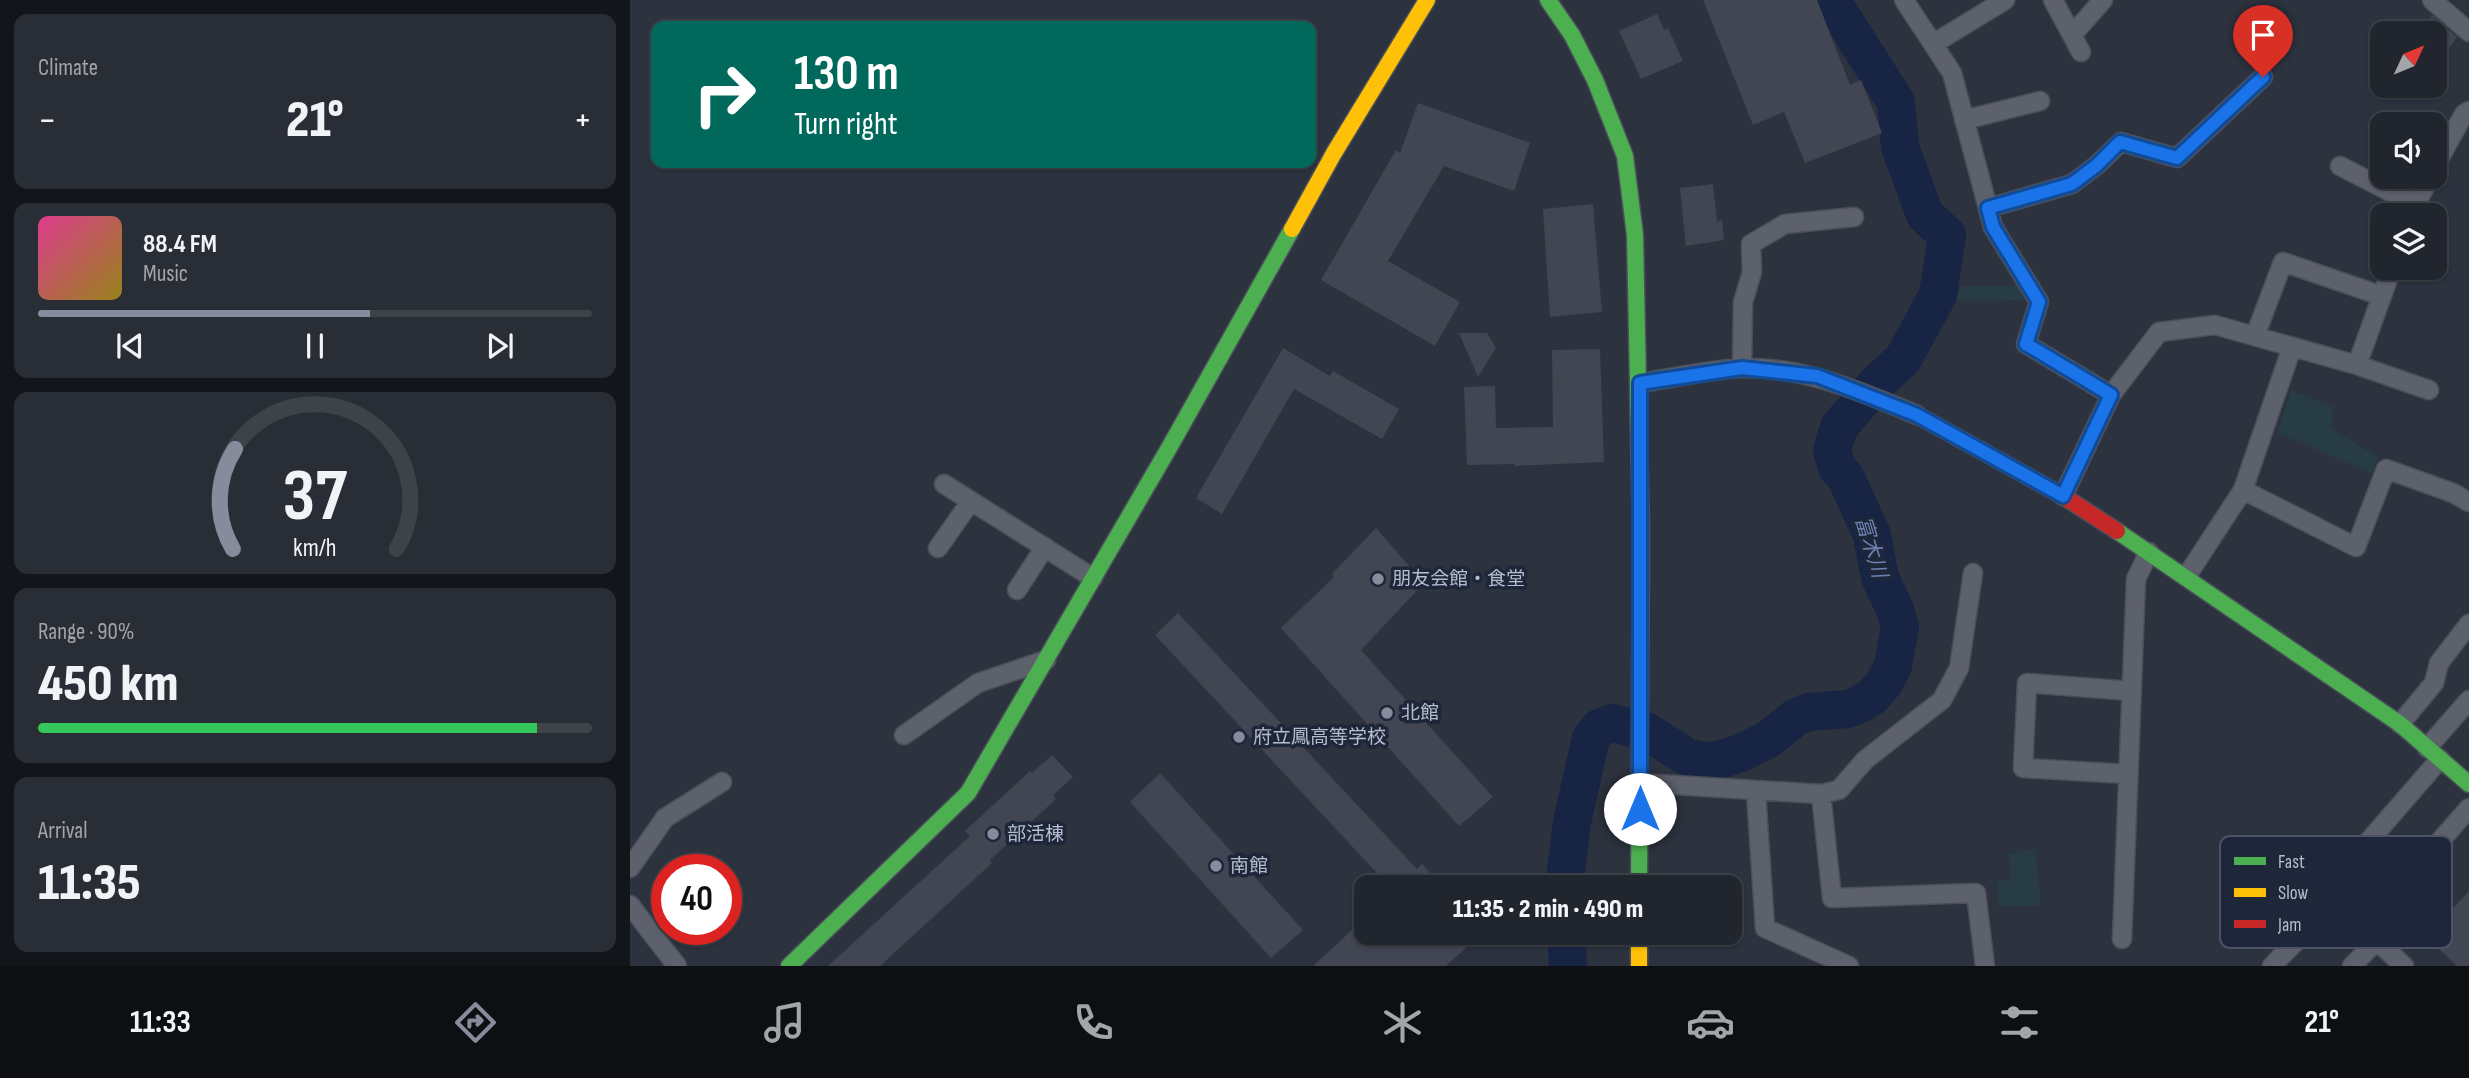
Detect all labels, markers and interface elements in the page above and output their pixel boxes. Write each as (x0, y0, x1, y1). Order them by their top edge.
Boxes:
pin (2233, 5, 2293, 77)
icon: arrive (2244, 16, 2282, 54)
north arrow (2370, 21, 2446, 98)
map controls (2370, 21, 2447, 280)
text: 130 m (794, 45, 899, 104)
icon: right (679, 49, 770, 140)
text: Climate (38, 54, 98, 82)
text: 21° (286, 89, 344, 152)
text: − (38, 98, 57, 143)
text: + (573, 98, 592, 143)
text: Turn right (794, 105, 898, 144)
button: sound (2370, 112, 2447, 189)
button: layers (2370, 203, 2447, 280)
text: 88.4 FM (143, 229, 217, 260)
text: Music (143, 260, 188, 288)
icon: previous (111, 327, 149, 365)
icon: pause (296, 327, 334, 365)
icon: next (481, 327, 519, 365)
text: 37 (283, 453, 347, 541)
water label: 富木川 (1850, 513, 1893, 583)
text: km/h (293, 533, 337, 564)
place label: 朋友会館・食堂 (1392, 568, 1525, 591)
marker: 朋友会館・食堂 (1370, 571, 1386, 587)
text: Range · 90% (38, 618, 134, 646)
text: 450 km (38, 653, 178, 716)
place label: 北館 (1401, 702, 1439, 725)
marker: 北館 (1379, 705, 1395, 721)
place label: 府立鳳高等学校 (1253, 726, 1386, 749)
marker: 府立鳳高等学校 (1231, 729, 1247, 745)
position arrow (1603, 772, 1677, 846)
text: Arrival (38, 817, 87, 845)
place label: 部活棟 (1007, 823, 1064, 846)
marker: 部活棟 (985, 826, 1001, 842)
legend (2220, 836, 2452, 948)
text: Fast (2278, 851, 2305, 874)
text: 11:35 (38, 852, 141, 915)
speed limit sign: 40 (651, 854, 742, 945)
place label: 南館 (1230, 855, 1268, 878)
marker: 南館 (1208, 858, 1224, 874)
text: Slow (2278, 882, 2308, 905)
text: 11:35 · 2 min · 490 m (1453, 894, 1643, 925)
text: Jam (2277, 914, 2301, 937)
icon: directions (451, 998, 500, 1047)
icon: music (760, 998, 809, 1047)
icon: phone (1069, 998, 1118, 1047)
icon: climate (1378, 998, 1427, 1047)
icon: car (1686, 998, 1735, 1047)
icon: filters (1995, 998, 2044, 1047)
text: 11:33 (130, 1003, 191, 1042)
text: 21° (2304, 1003, 2339, 1042)

